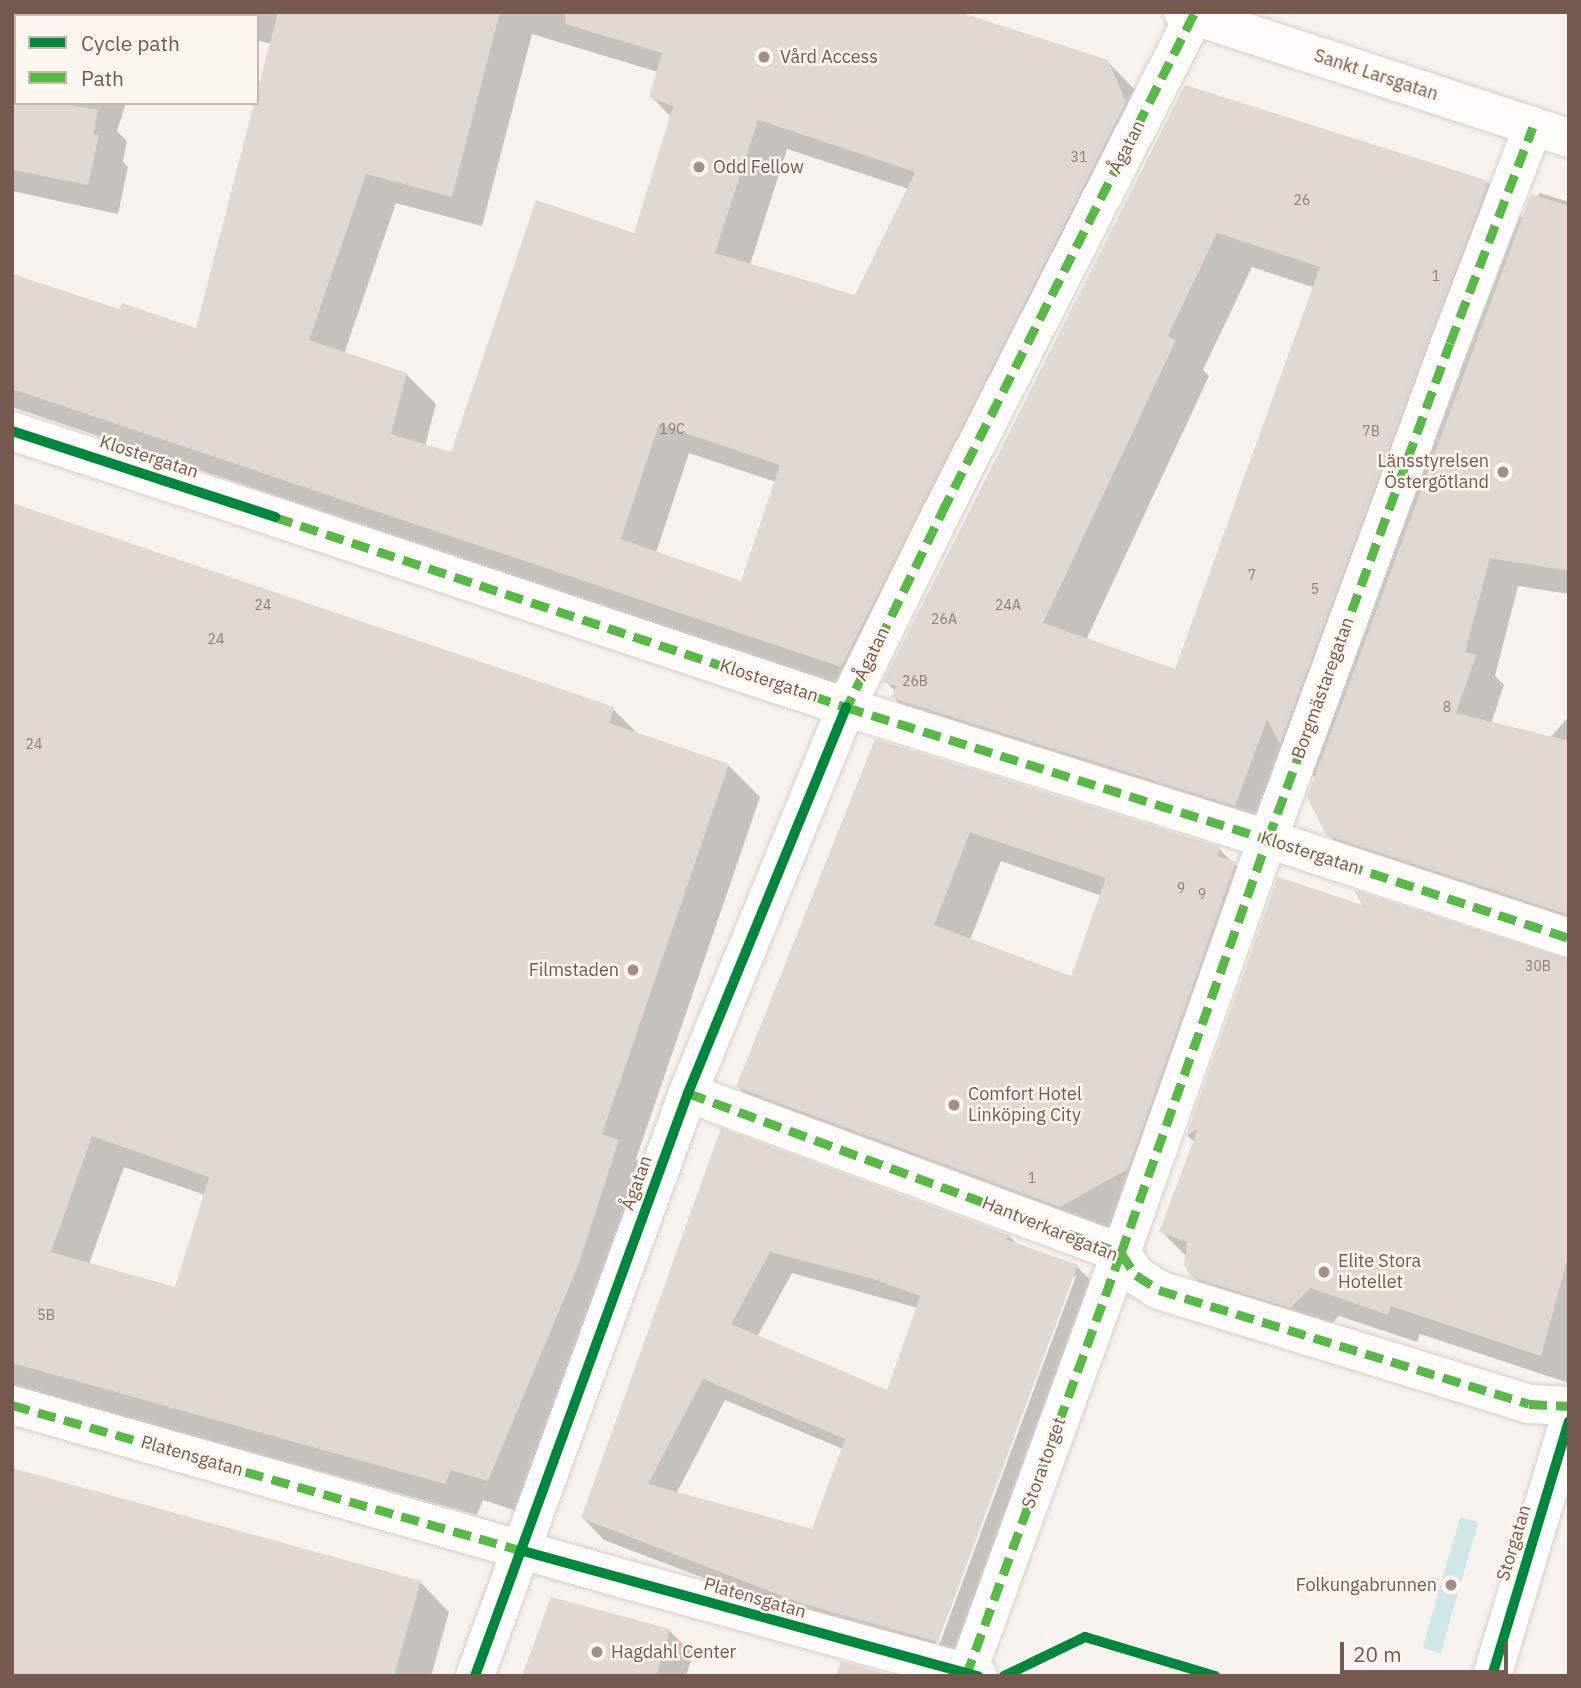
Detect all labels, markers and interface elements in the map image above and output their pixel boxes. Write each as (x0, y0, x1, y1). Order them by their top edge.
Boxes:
legend (14, 14, 259, 105)
text: Cycle path (81, 29, 180, 57)
street label: Sankt Larsgatan (1311, 45, 1441, 105)
place label: Vård Access (780, 46, 878, 68)
marker: Vård Access (754, 47, 774, 67)
text: Path (81, 64, 124, 92)
street label: Ågatan (1104, 117, 1150, 177)
house number: 31 (1071, 149, 1087, 165)
place label: Odd Fellow (713, 156, 804, 178)
marker: Odd Fellow (691, 159, 707, 175)
house number: 26 (1294, 192, 1310, 208)
house number: 1 (1432, 268, 1440, 284)
house number: 19C (659, 421, 685, 437)
house number: 7B (1362, 423, 1380, 439)
street label: Klostergatan (97, 431, 201, 483)
place label: Länsstyrelsen Östergötland (1377, 451, 1489, 494)
marker: Länsstyrelsen Östergötland (1495, 464, 1511, 480)
house number: 7 (1248, 567, 1256, 583)
house number: 5 (1311, 581, 1319, 597)
house number: 24 (255, 597, 271, 613)
house number: 24A (995, 597, 1021, 613)
house number: 26A (931, 611, 957, 627)
street label: Borgmästaregatan (1287, 614, 1359, 762)
street label: Ågatan (850, 624, 894, 684)
house number: 24 (208, 631, 224, 647)
street label: Klostergatan (717, 655, 821, 707)
house number: 26B (902, 673, 928, 689)
house number: 8 (1443, 699, 1451, 715)
house number: 24 (26, 736, 42, 752)
street label: Klostergatan (1258, 827, 1362, 879)
house number: 9 (1177, 880, 1185, 896)
house number: 9 (1198, 886, 1206, 902)
house number: 30B (1525, 958, 1551, 974)
place label: Filmstaden (529, 959, 619, 981)
marker: Filmstaden (625, 962, 641, 978)
place label: Comfort Hotel Linköping City (968, 1084, 1082, 1126)
marker: Comfort Hotel Linköping City (946, 1097, 962, 1113)
street label: Ågatan (617, 1153, 657, 1213)
house number: 1 (1028, 1170, 1036, 1186)
street label: Hantverkaregatan (979, 1192, 1121, 1266)
place label: Elite Stora Hotellet (1338, 1251, 1421, 1294)
marker: Elite Stora Hotellet (1316, 1264, 1332, 1280)
house number: 5B (37, 1307, 55, 1323)
street label: Stora torget (1018, 1415, 1070, 1511)
street label: Platensgatan (138, 1431, 246, 1481)
street label: Storgatan (1492, 1502, 1536, 1584)
street label: Platensgatan (701, 1573, 809, 1623)
place label: Folkungabrunnen (1296, 1574, 1437, 1596)
marker: Folkungabrunnen (1443, 1577, 1459, 1593)
scale bar (1343, 1628, 1511, 1672)
text: 20 m (1353, 1640, 1402, 1668)
place label: Hagdahl Center (611, 1641, 736, 1663)
marker: Hagdahl Center (589, 1644, 605, 1660)

